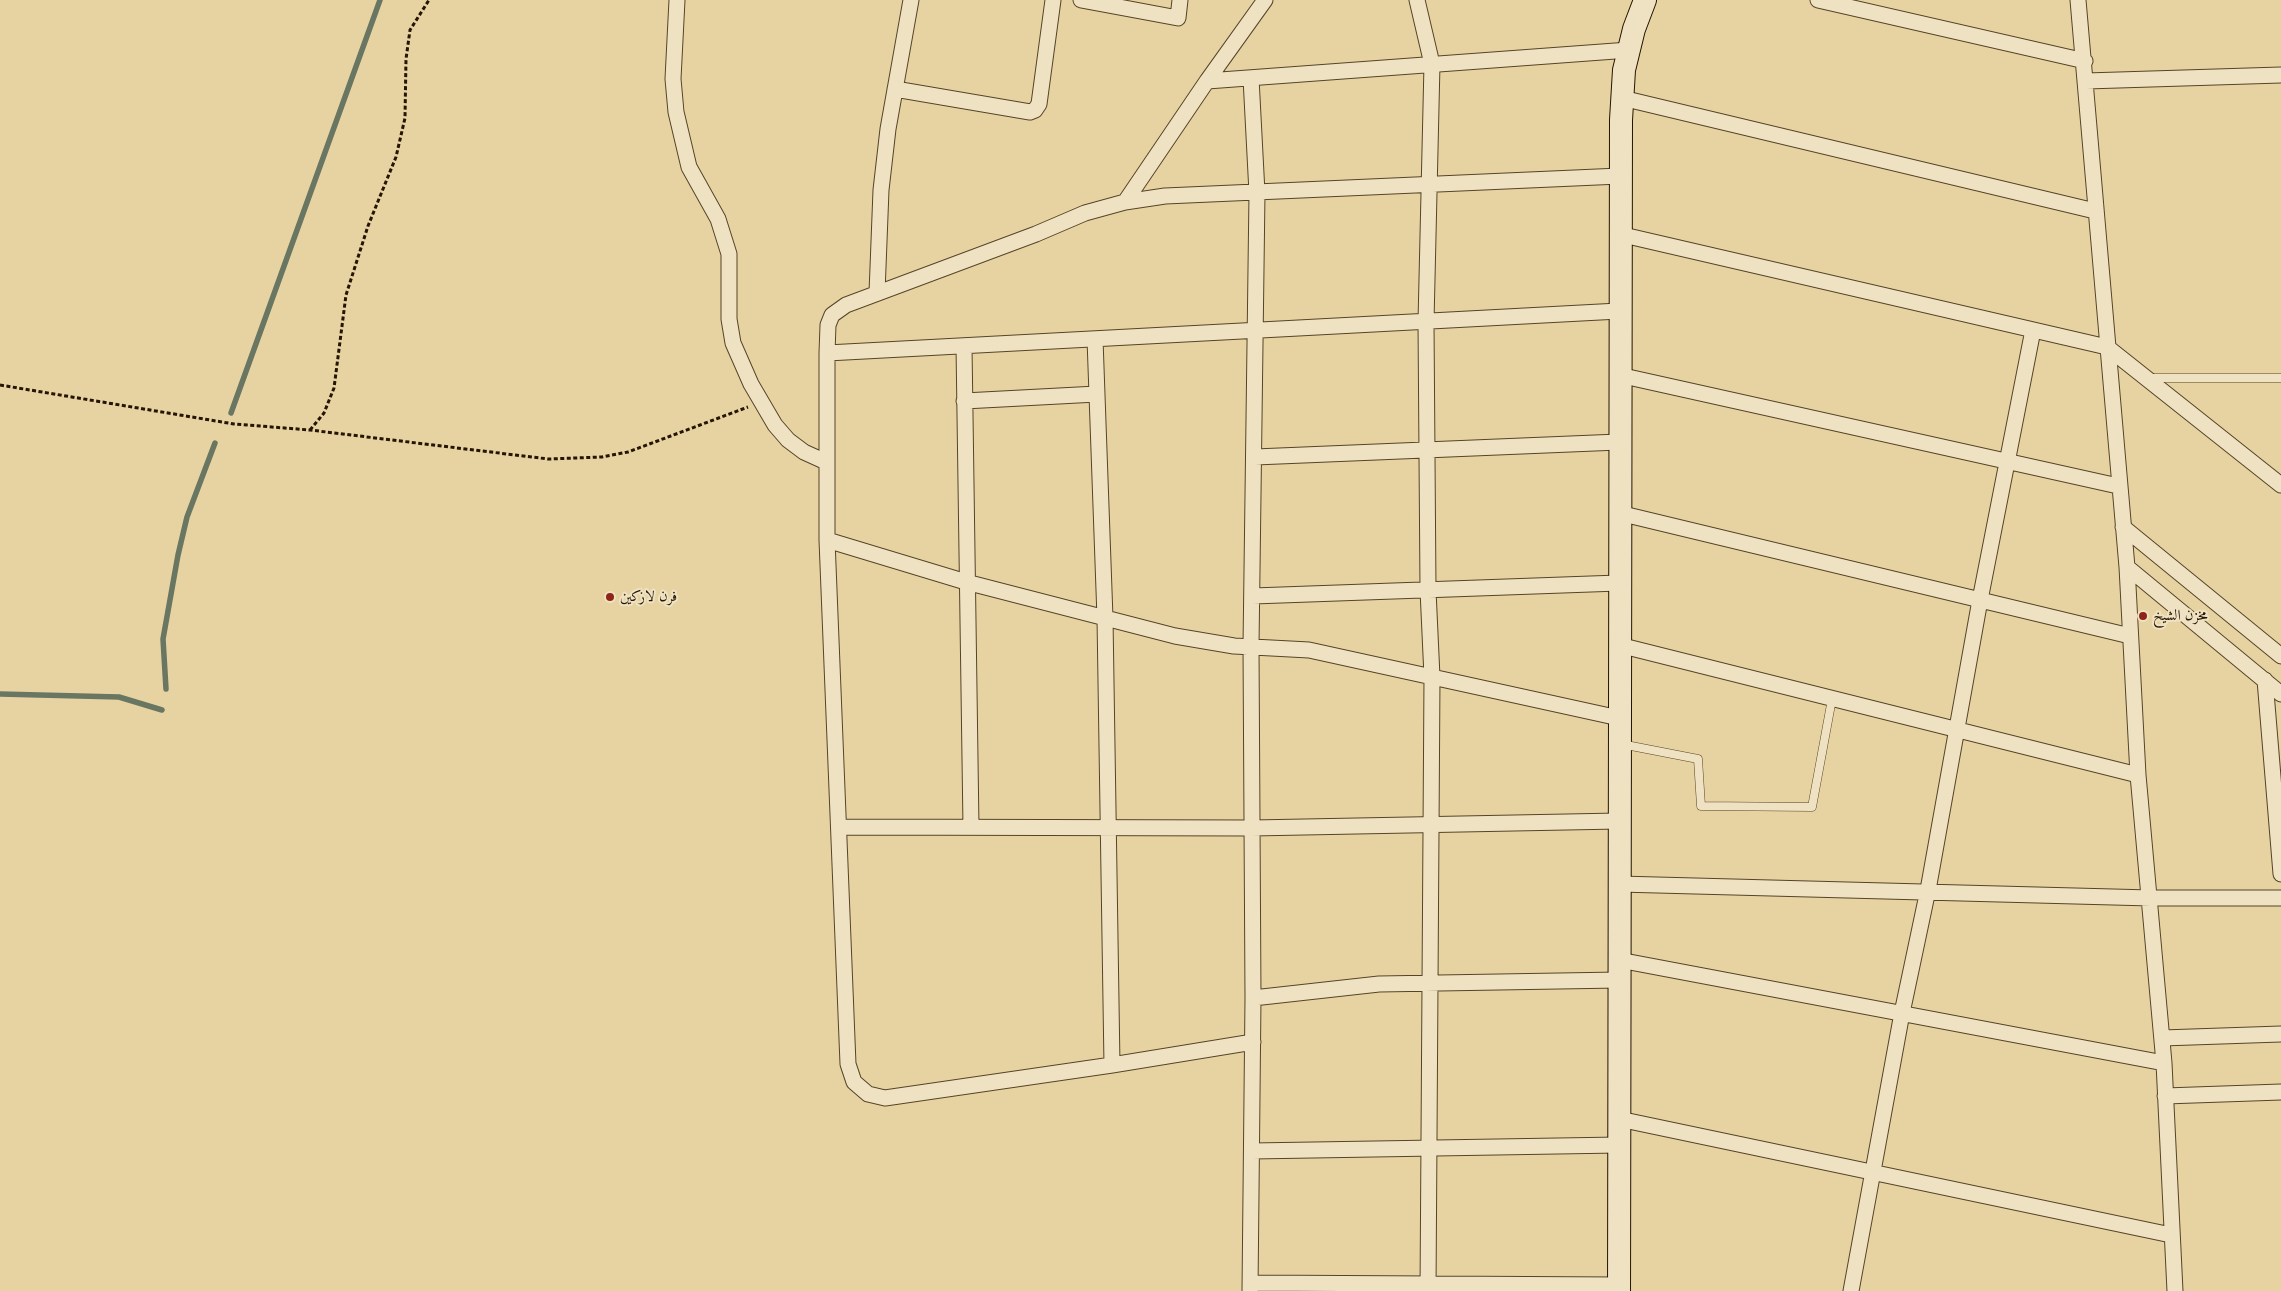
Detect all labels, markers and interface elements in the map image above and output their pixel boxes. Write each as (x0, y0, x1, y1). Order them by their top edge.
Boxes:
place label: فرن لازكين (620, 588, 677, 606)
marker: فرن لازكين (604, 591, 616, 603)
place label: مخزن الشيخ (2153, 607, 2208, 625)
marker: مخزن الشيخ (2137, 610, 2149, 622)

